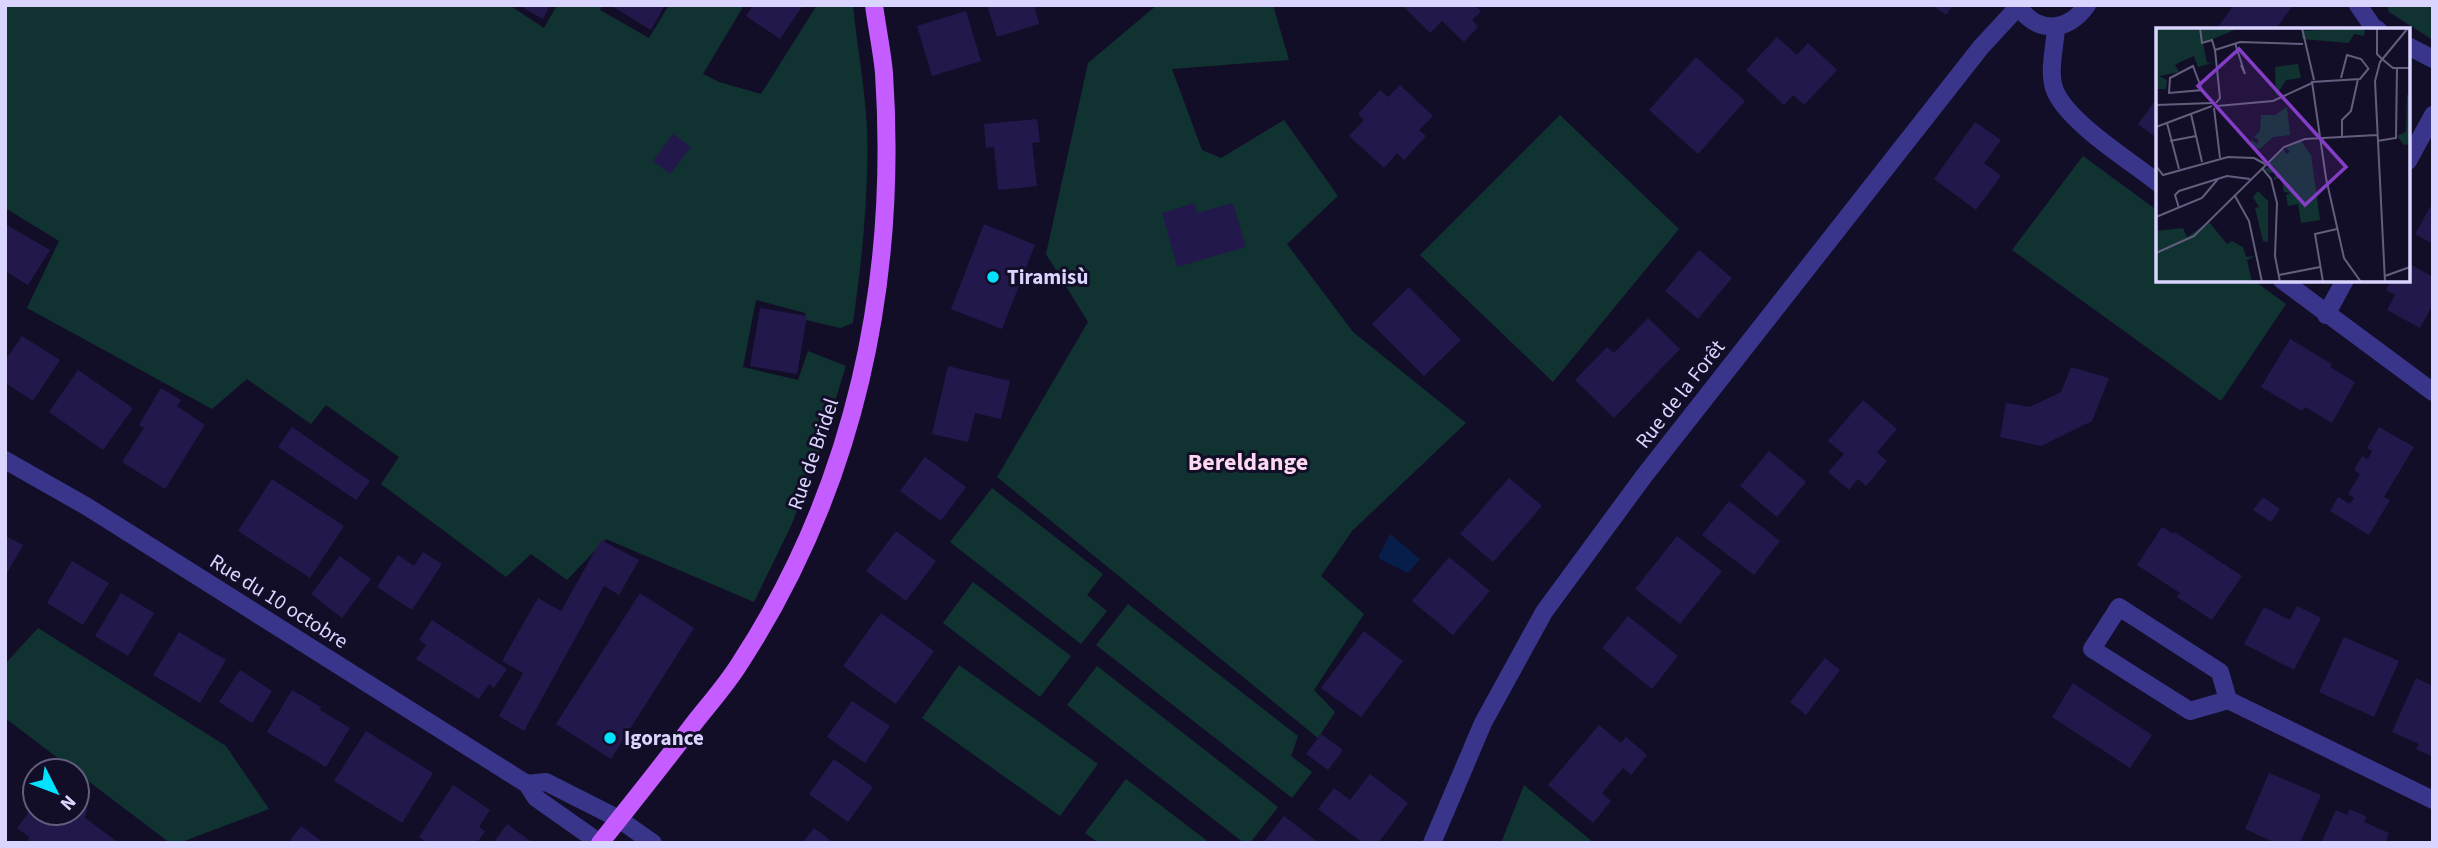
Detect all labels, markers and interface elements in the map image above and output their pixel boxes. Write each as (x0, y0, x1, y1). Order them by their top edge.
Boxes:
inset map (2156, 28, 2410, 282)
place label: Tiramisù (1007, 262, 1088, 292)
marker: Tiramisù (985, 269, 1001, 285)
street label: Rue de la Forêt (1628, 333, 1732, 455)
street label: Rue de Bridel (780, 394, 846, 514)
district label: Bereldange (1188, 445, 1308, 480)
street label: Rue du 10 octobre (204, 546, 354, 656)
place label: Igorance (624, 723, 704, 753)
marker: Igorance (602, 730, 618, 746)
north arrow (21, 757, 91, 827)
text: N (53, 789, 82, 816)

